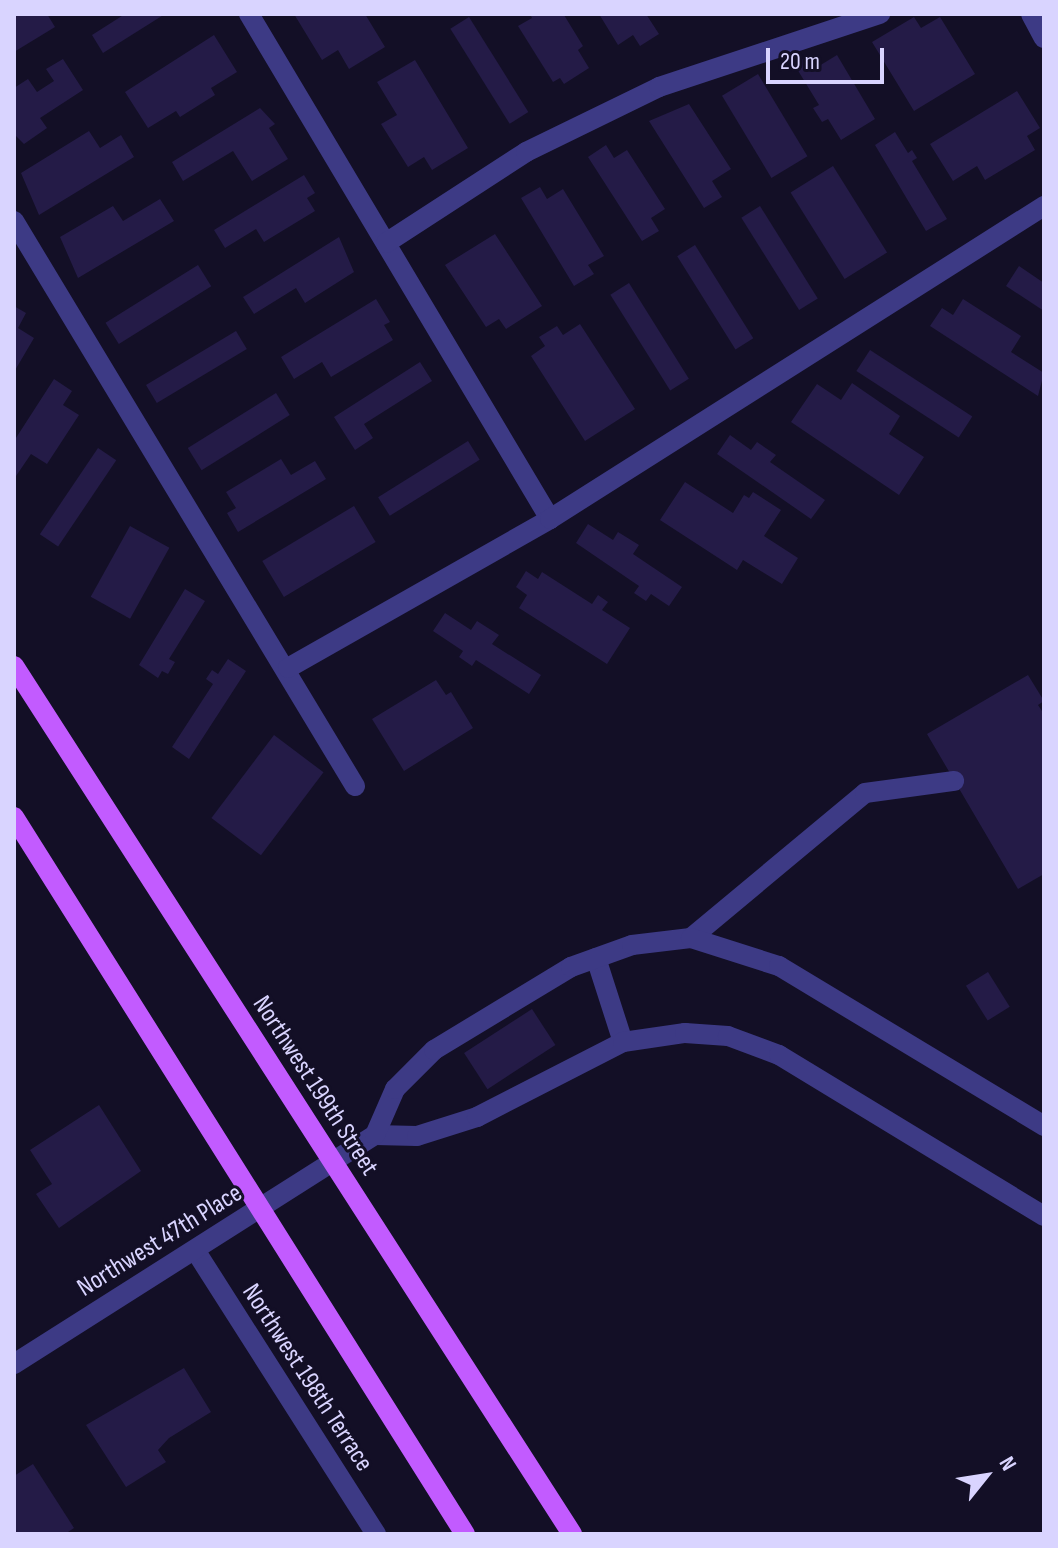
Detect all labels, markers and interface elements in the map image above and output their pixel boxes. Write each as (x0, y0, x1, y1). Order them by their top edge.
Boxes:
scale bar (770, 32, 888, 82)
text: 20 m (780, 47, 820, 76)
street label: Northwest 199th Street (245, 990, 385, 1182)
street label: Northwest 47th Place (72, 1178, 248, 1304)
street label: Northwest 198th Terrace (235, 1279, 379, 1477)
north arrow (946, 1436, 1026, 1516)
text: N (993, 1452, 1022, 1476)

